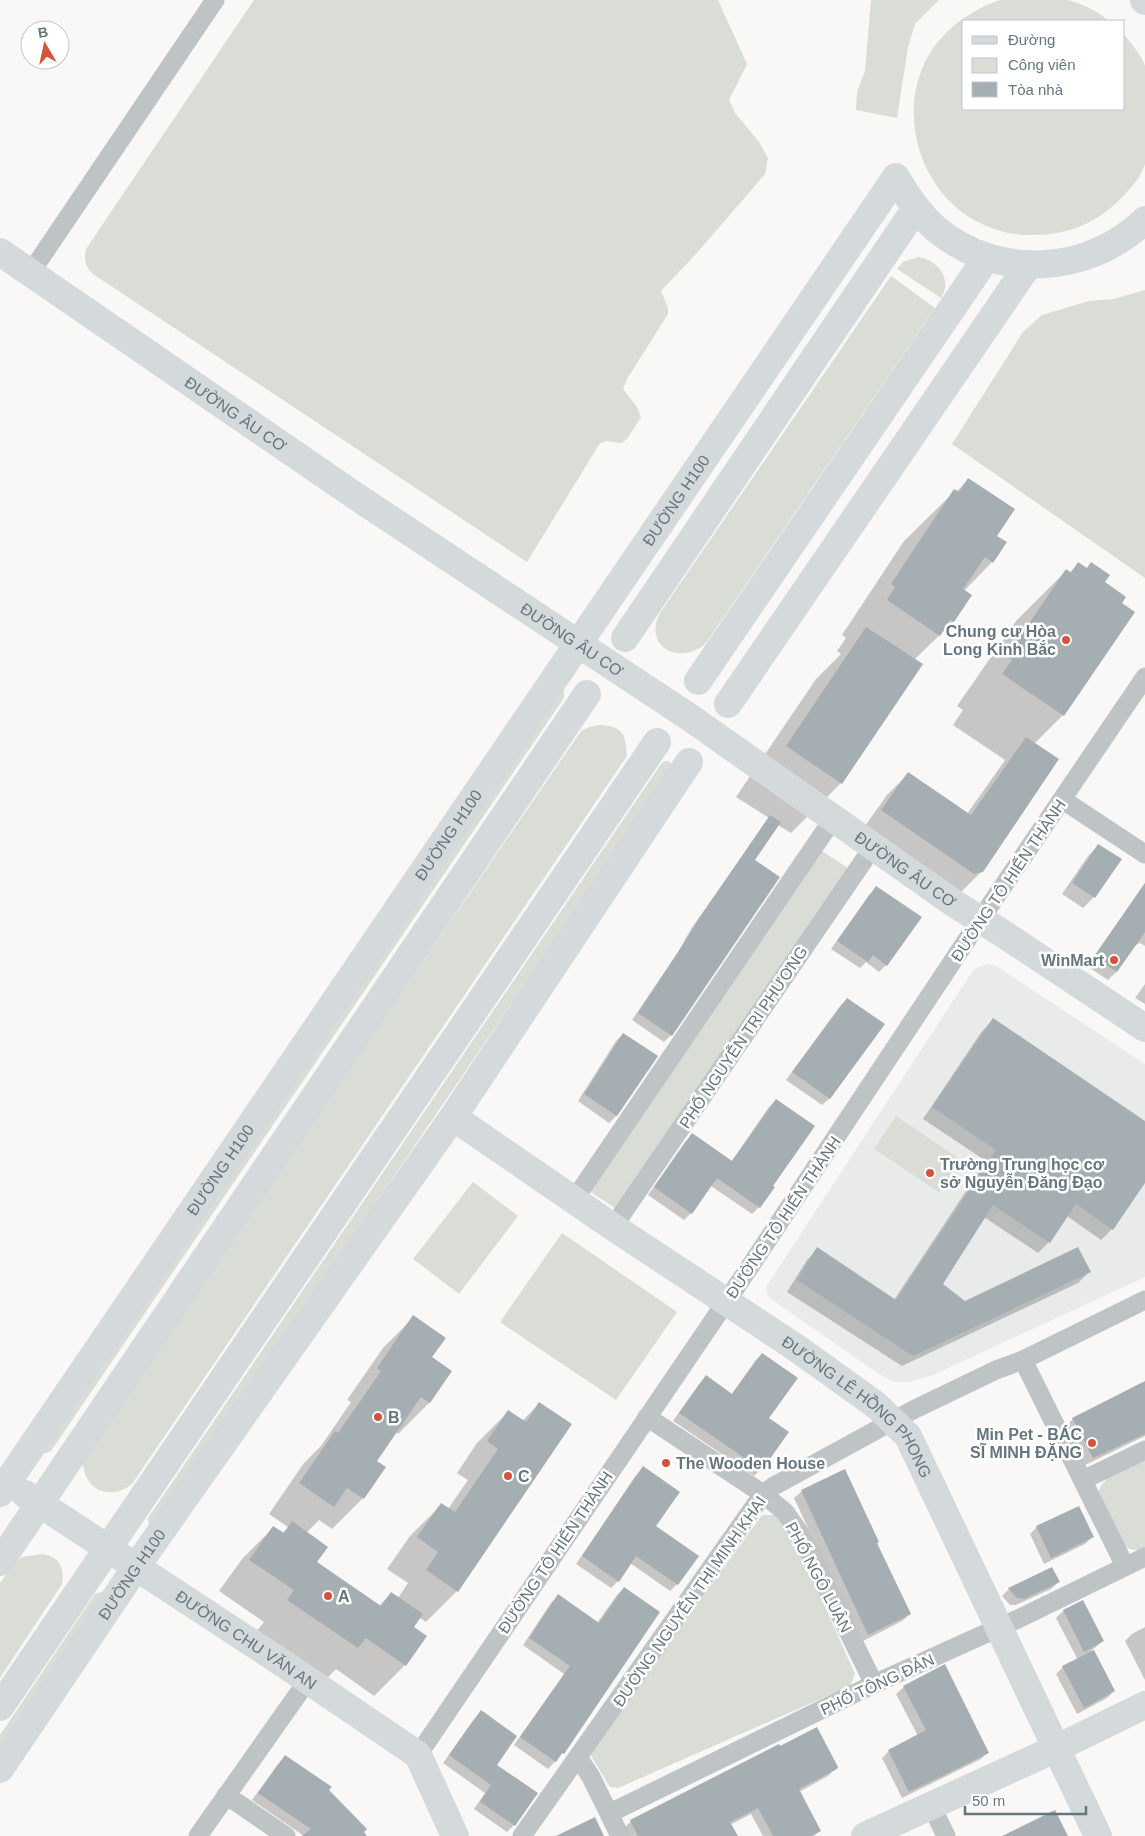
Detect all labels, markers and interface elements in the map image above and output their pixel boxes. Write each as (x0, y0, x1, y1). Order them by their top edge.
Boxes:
north arrow (20, 20, 70, 70)
legend (962, 20, 1125, 110)
text: B (37, 23, 49, 41)
text: Đường (1008, 31, 1055, 48)
text: Công viên (1008, 56, 1076, 73)
text: Tòa nhà (1008, 81, 1064, 98)
street label: ĐƯỜNG ÂU CƠ (181, 373, 290, 455)
street label: ĐƯỜNG H100 (640, 452, 713, 549)
street label: ĐƯỜNG ÂU CƠ (517, 600, 626, 680)
place label: Chung cư Hòa Long Kinh Bắc (943, 623, 1056, 658)
marker: Chung cư Hòa Long Kinh Bắc (1060, 634, 1072, 646)
street label: ĐƯỜNG H100 (412, 787, 485, 884)
street label: ĐƯỜNG TÔ HIẾN THÀNH (947, 796, 1069, 964)
street label: ĐƯỜNG ÂU CƠ (852, 828, 959, 911)
street label: PHỐ NGUYỄN TRI PHƯƠNG (674, 942, 811, 1131)
place label: WinMart (1041, 952, 1105, 969)
marker: WinMart (1108, 954, 1120, 966)
street label: ĐƯỜNG H100 (184, 1122, 257, 1219)
street label: ĐƯỜNG TÔ HIẾN THÀNH (722, 1133, 844, 1301)
place label: Trường Trung học cơ sở Nguyễn Đăng Đạo (940, 1156, 1105, 1191)
marker: Trường Trung học cơ sở Nguyễn Đăng Đạo (924, 1167, 936, 1179)
street label: ĐƯỜNG LÊ HỒNG PHONG (779, 1333, 935, 1480)
place label: B (388, 1409, 400, 1426)
marker: B (372, 1411, 384, 1423)
place label: Min Pet - BÁC SĨ MINH ĐẶNG (970, 1425, 1082, 1461)
marker: Min Pet - BÁC SĨ MINH ĐẶNG (1086, 1437, 1098, 1449)
place label: The Wooden House (676, 1455, 825, 1472)
marker: The Wooden House (660, 1457, 672, 1469)
street label: ĐƯỜNG TÔ HIẾN THÀNH (494, 1468, 616, 1636)
place label: C (518, 1468, 530, 1485)
marker: C (502, 1470, 514, 1482)
street label: ĐƯỜNG NGUYỄN THỊ MINH KHAI (609, 1492, 769, 1710)
street label: PHỐ NGÔ LUÂN (782, 1518, 857, 1635)
street label: ĐƯỜNG H100 (95, 1526, 169, 1623)
street label: ĐƯỜNG CHU VĂN AN (173, 1587, 320, 1693)
place label: A (338, 1588, 350, 1605)
marker: A (322, 1590, 334, 1602)
street label: PHỐ TÔNG ĐẢN (817, 1649, 937, 1718)
scale bar (965, 1784, 1086, 1816)
text: 50 m (972, 1792, 1005, 1809)

